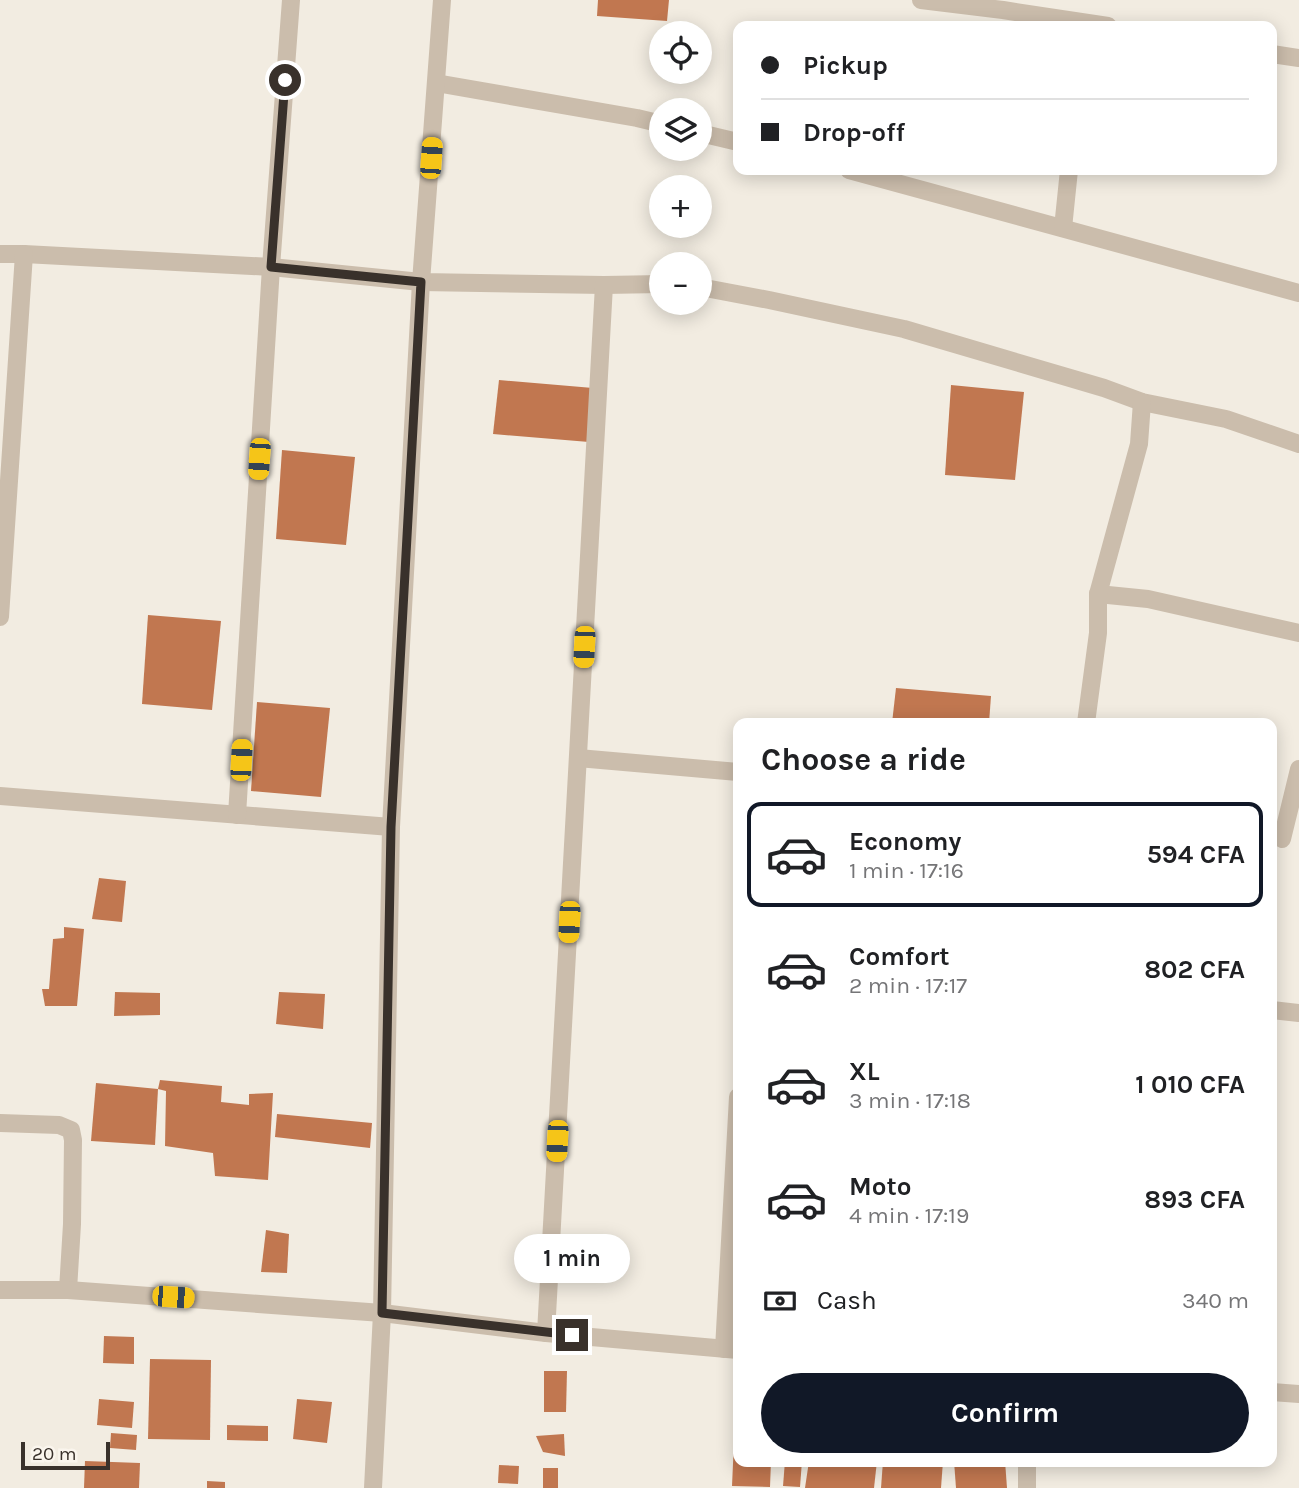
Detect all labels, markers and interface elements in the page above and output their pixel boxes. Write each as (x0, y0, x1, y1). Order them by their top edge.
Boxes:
map controls (649, 21, 712, 315)
button: locate (649, 21, 712, 84)
text: Pickup (803, 50, 888, 81)
route start (269, 64, 301, 96)
button: layers (649, 98, 712, 161)
text: Drop-off (803, 117, 905, 148)
car (420, 136, 443, 180)
button: + (649, 175, 712, 238)
button: − (649, 252, 712, 315)
car (248, 437, 271, 481)
car (573, 625, 596, 669)
car (230, 738, 253, 782)
text: Choose a ride (761, 741, 966, 778)
icon: car (765, 823, 828, 886)
text: Economy (849, 826, 961, 857)
text: 594 CFA (1147, 839, 1245, 870)
text: 1 min · 17:16 (849, 857, 964, 884)
car (558, 900, 581, 944)
icon: car (765, 938, 828, 1001)
text: Comfort (849, 941, 950, 972)
text: 802 CFA (1144, 954, 1245, 985)
text: 2 min · 17:17 (849, 972, 967, 999)
icon: car (765, 1053, 828, 1116)
text: XL (849, 1056, 880, 1087)
text: 1 010 CFA (1135, 1069, 1245, 1100)
text: 3 min · 17:18 (849, 1087, 971, 1114)
car (546, 1119, 569, 1163)
icon: car (765, 1168, 828, 1231)
text: Moto (849, 1171, 911, 1202)
text: 893 CFA (1144, 1184, 1245, 1215)
text: 4 min · 17:19 (849, 1202, 969, 1229)
callout: 1 min (514, 1234, 630, 1282)
text: 1 min (543, 1245, 601, 1272)
icon: cash (761, 1282, 799, 1320)
car (152, 1285, 195, 1309)
text: Cash (817, 1285, 877, 1316)
text: 340 m (1182, 1287, 1249, 1314)
route end (556, 1319, 588, 1351)
button: Confirm (761, 1373, 1249, 1453)
scale bar (21, 1439, 110, 1471)
text: 20 m (32, 1443, 77, 1465)

